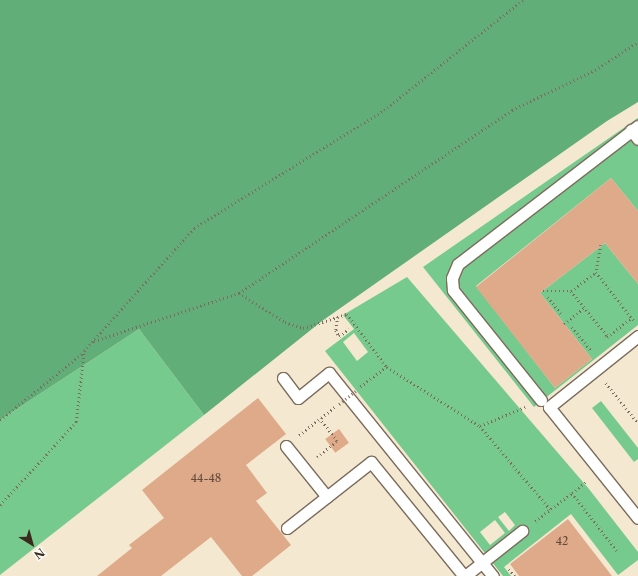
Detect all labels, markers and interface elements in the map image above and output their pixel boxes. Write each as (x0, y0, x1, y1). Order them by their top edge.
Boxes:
house number: 44-48 (191, 471, 221, 485)
north arrow (12, 524, 52, 564)
house number: 42 (556, 534, 568, 548)
text: N (31, 545, 47, 562)

